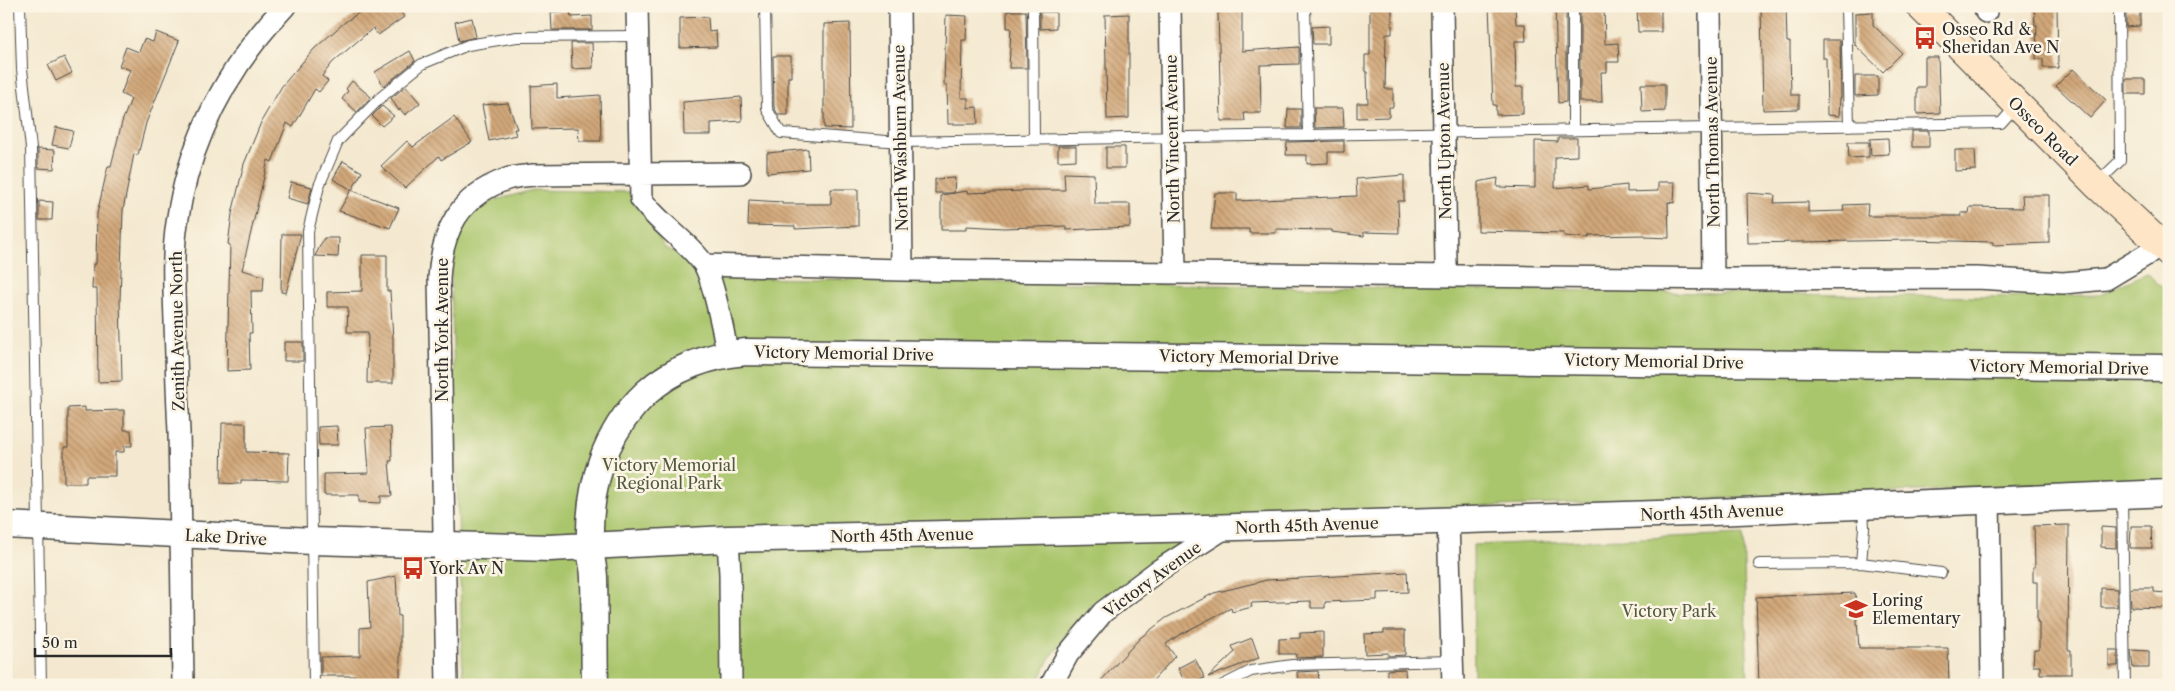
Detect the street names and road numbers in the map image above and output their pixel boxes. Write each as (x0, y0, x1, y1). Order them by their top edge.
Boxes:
street label: North Washburn Avenue (888, 44, 912, 232)
street label: North Vincent Avenue (1161, 54, 1183, 223)
street label: North Thomas Avenue (1701, 56, 1723, 228)
street label: North Upton Avenue (1433, 62, 1455, 220)
street label: Osseo Road (2004, 92, 2082, 170)
street label: Zenith Avenue North (166, 251, 188, 411)
street label: North York Avenue (432, 258, 452, 402)
street label: Victory Memorial Drive (753, 341, 934, 365)
street label: Victory Memorial Drive (1158, 345, 1339, 369)
street label: Victory Memorial Drive (1563, 349, 1744, 373)
street label: Victory Memorial Drive (1968, 355, 2149, 379)
street label: North 45th Avenue (1640, 500, 1784, 524)
street label: North 45th Avenue (1235, 513, 1379, 537)
street label: North 45th Avenue (830, 524, 974, 546)
street label: Lake Drive (184, 525, 268, 549)
street label: Victory Avenue (1098, 537, 1205, 622)

